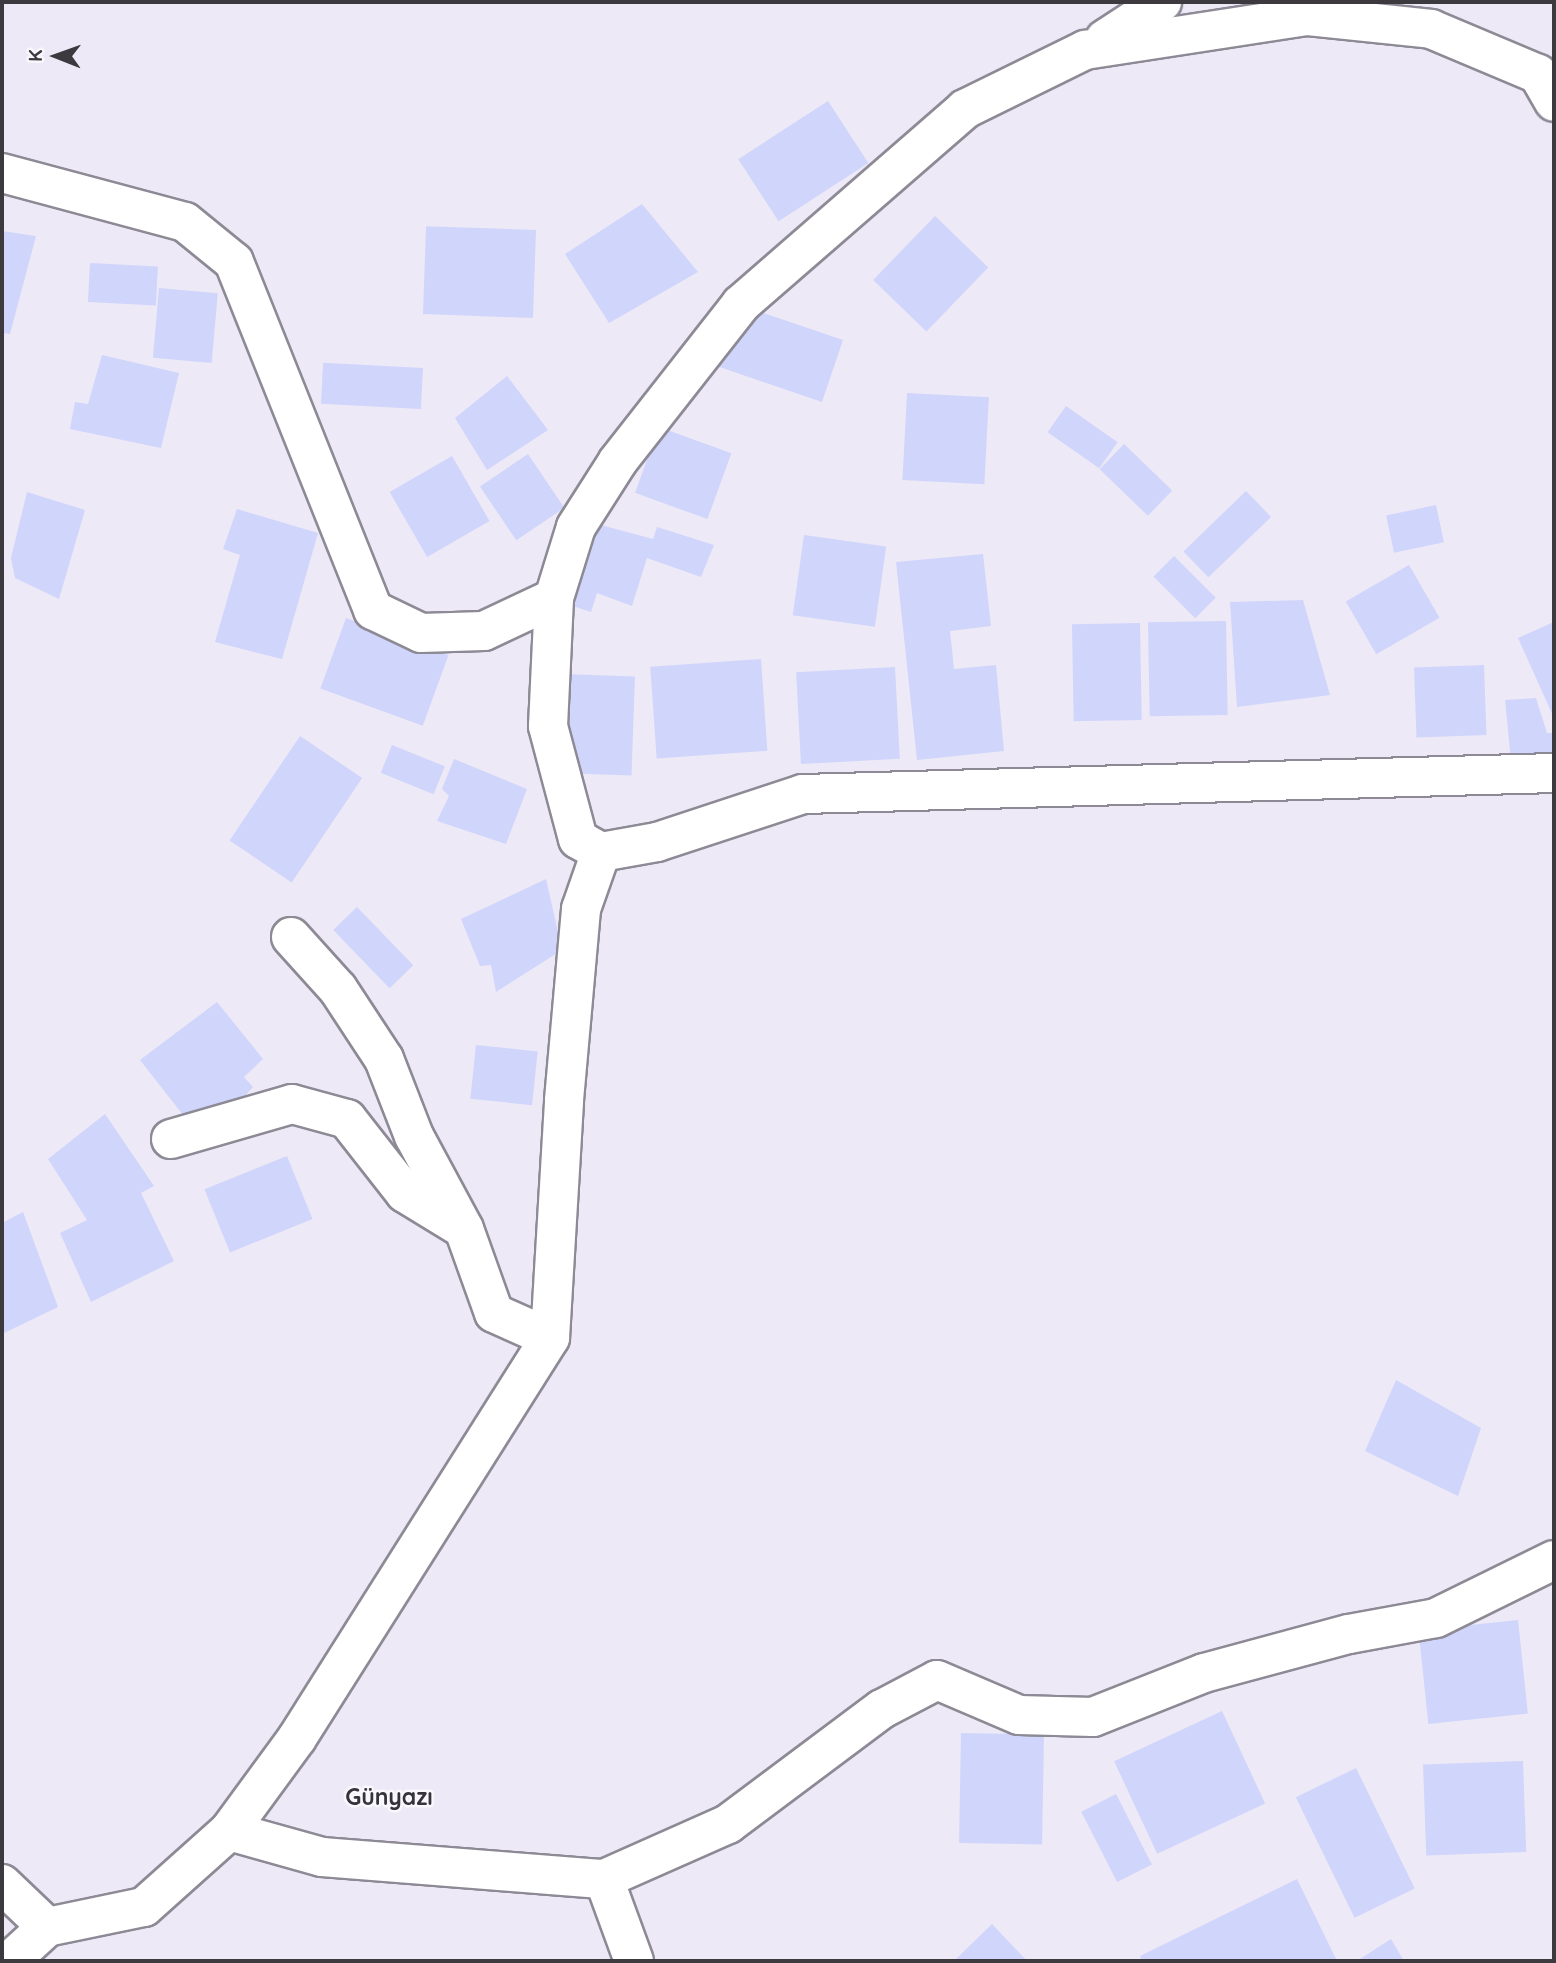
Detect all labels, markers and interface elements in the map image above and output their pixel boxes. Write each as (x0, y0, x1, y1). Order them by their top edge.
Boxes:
north arrow (21, 21, 91, 91)
text: K (23, 49, 47, 62)
district label: Günyazı (345, 1783, 433, 1811)

